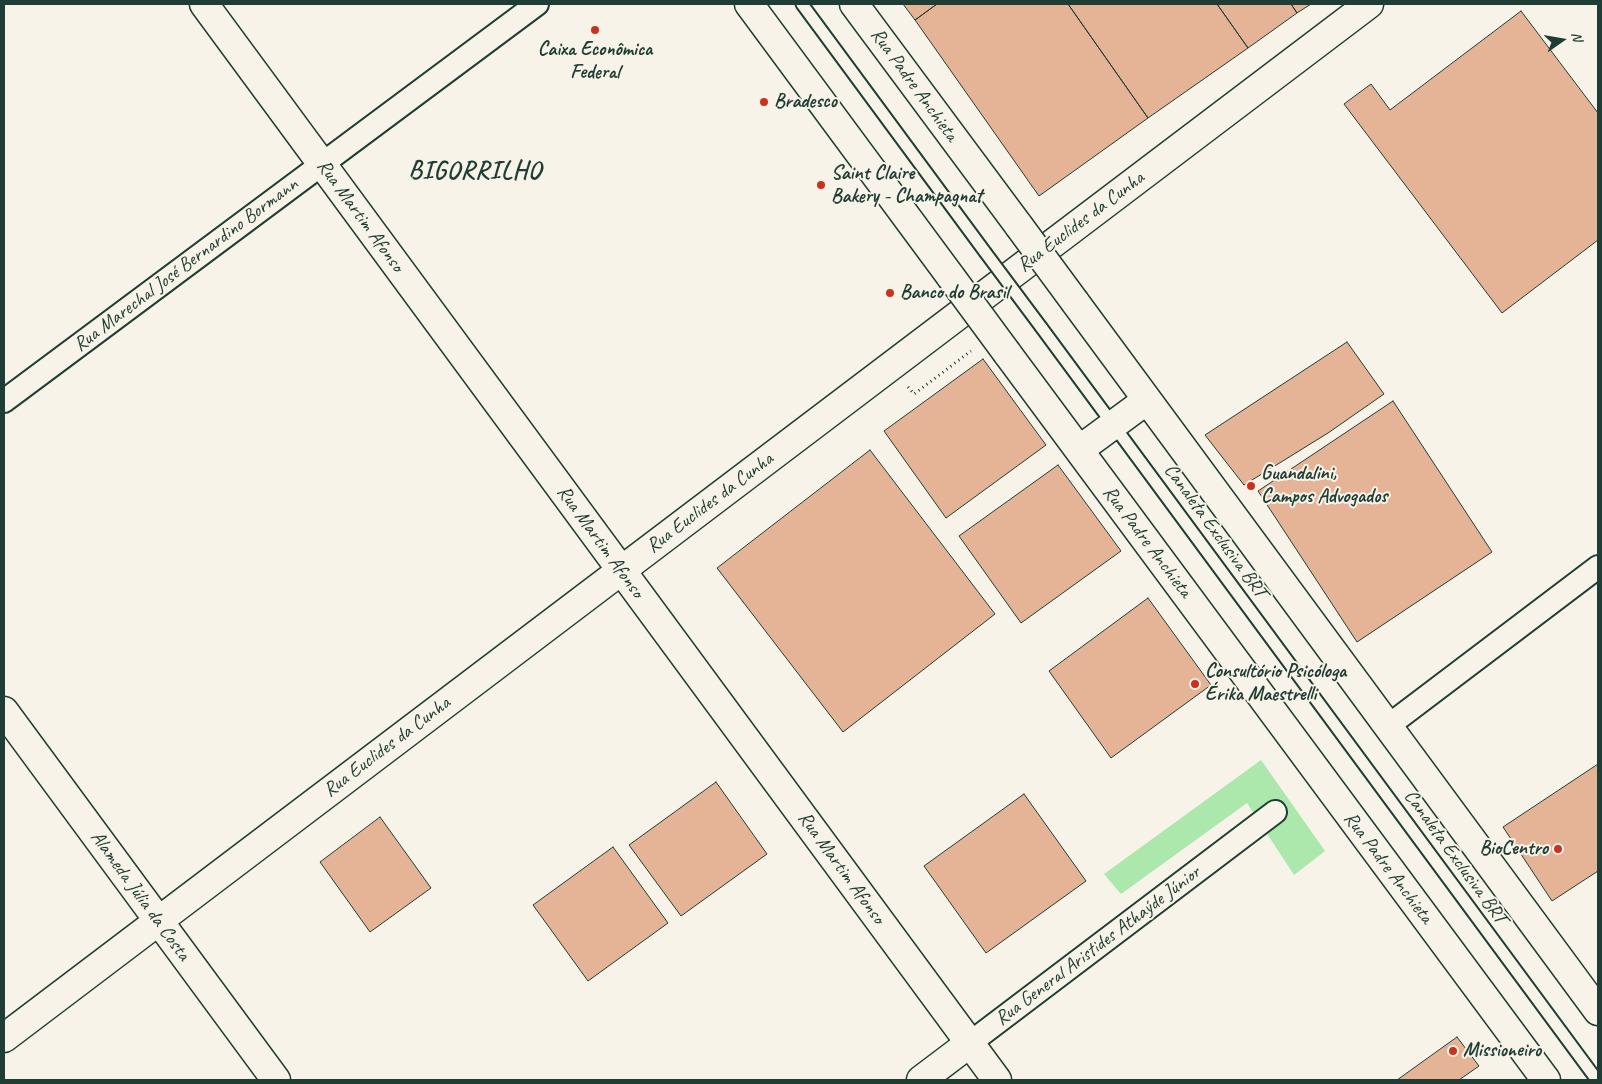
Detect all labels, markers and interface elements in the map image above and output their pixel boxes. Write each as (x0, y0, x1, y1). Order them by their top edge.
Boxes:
north arrow (1537, 15, 1587, 65)
marker: Caixa Econômica Federal (589, 24, 601, 36)
street label: Rua Padre Anchieta (865, 24, 963, 146)
text: N (1568, 30, 1586, 43)
place label: Caixa Econômica Federal (538, 38, 652, 85)
place label: Bradesco (774, 90, 837, 114)
marker: Bradesco (758, 96, 770, 108)
street label: Rua Martim Afonso (311, 155, 409, 277)
district label: BIGORRILHO (408, 156, 542, 186)
place label: Saint Claire Bakery - Champagnat (831, 162, 982, 209)
street label: Rua Euclides da Cunha (1013, 166, 1149, 278)
street label: Rua Marechal José Bernardino Bormann (69, 173, 303, 357)
marker: Saint Claire Bakery - Champagnat (815, 179, 827, 191)
place label: Banco do Brasil (900, 281, 1009, 305)
marker: Banco do Brasil (884, 287, 896, 299)
street label: Rua Euclides da Cunha (642, 447, 778, 559)
street label: Canaleta Exclusiva BRT (1158, 459, 1272, 603)
place label: Guandalini, Campos Advogados (1261, 462, 1387, 509)
marker: Guandalini, Campos Advogados (1245, 480, 1257, 492)
street label: Rua Martim Afonso (551, 481, 649, 603)
street label: Rua Padre Anchieta (1097, 481, 1197, 603)
place label: Consultório Psicóloga Érika Maestrelli (1205, 660, 1346, 707)
marker: Consultório Psicóloga Érika Maestrelli (1189, 678, 1201, 690)
street label: Rua Euclides da Cunha (319, 691, 455, 803)
street label: Canaleta Exclusiva BRT (1398, 785, 1512, 929)
street label: Rua Martim Afonso (792, 807, 890, 929)
street label: Rua Padre Anchieta (1338, 807, 1438, 929)
street label: Alameda Júlia da Costa (85, 826, 195, 966)
place label: BioCentro (1479, 837, 1548, 861)
marker: BioCentro (1552, 843, 1564, 855)
street label: Rua General Aristides Athaýde Júnior (991, 861, 1205, 1031)
place label: Missioneiro (1463, 1039, 1541, 1063)
marker: Missioneiro (1447, 1045, 1459, 1057)

